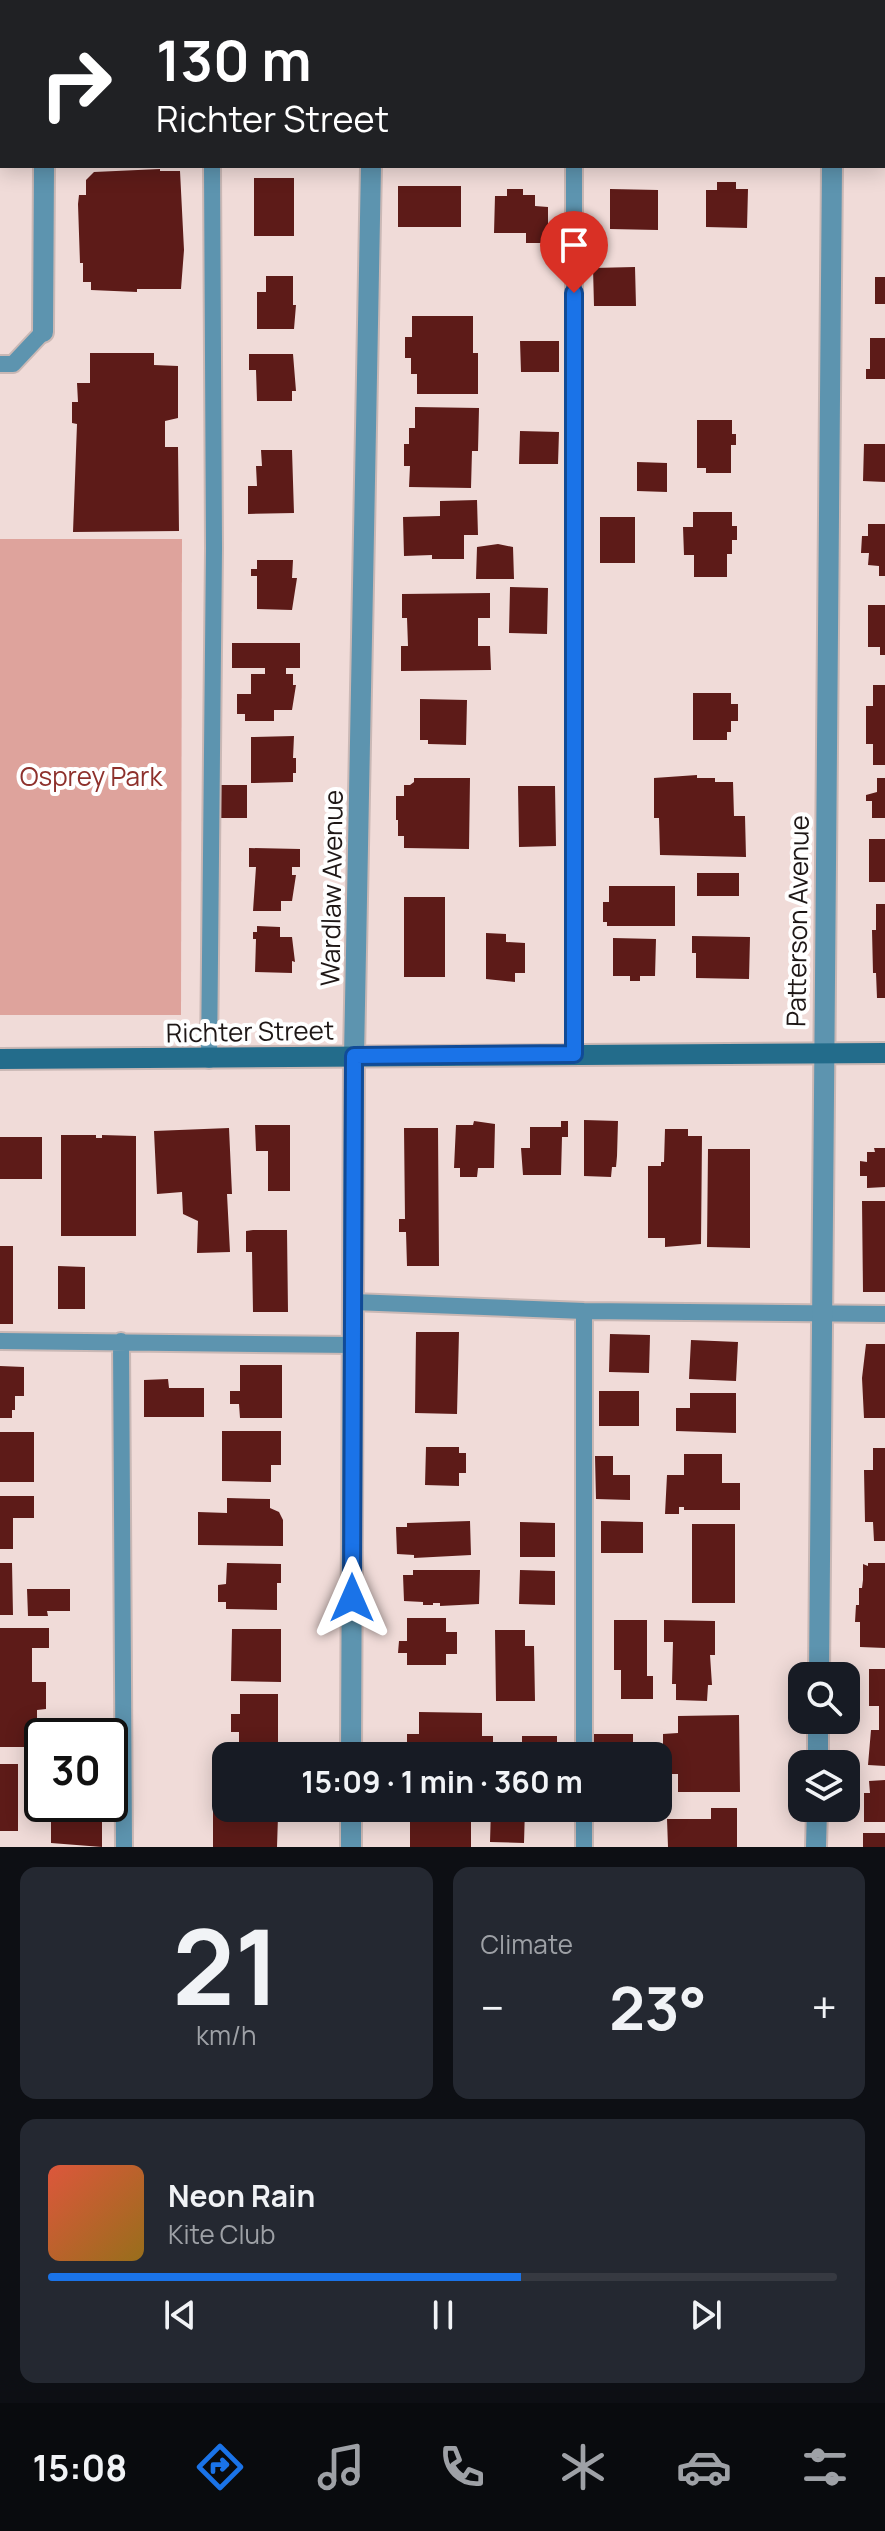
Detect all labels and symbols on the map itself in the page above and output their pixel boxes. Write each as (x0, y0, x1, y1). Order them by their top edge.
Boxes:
pin (540, 211, 608, 293)
park label: Osprey Park (20, 758, 163, 794)
street label: Wardlaw Avenue (311, 790, 351, 986)
street label: Patterson Avenue (777, 815, 817, 1027)
street label: Richter Street (166, 1012, 334, 1050)
position arrow (310, 1556, 394, 1640)
speed limit sign: 30 (24, 1718, 128, 1822)

